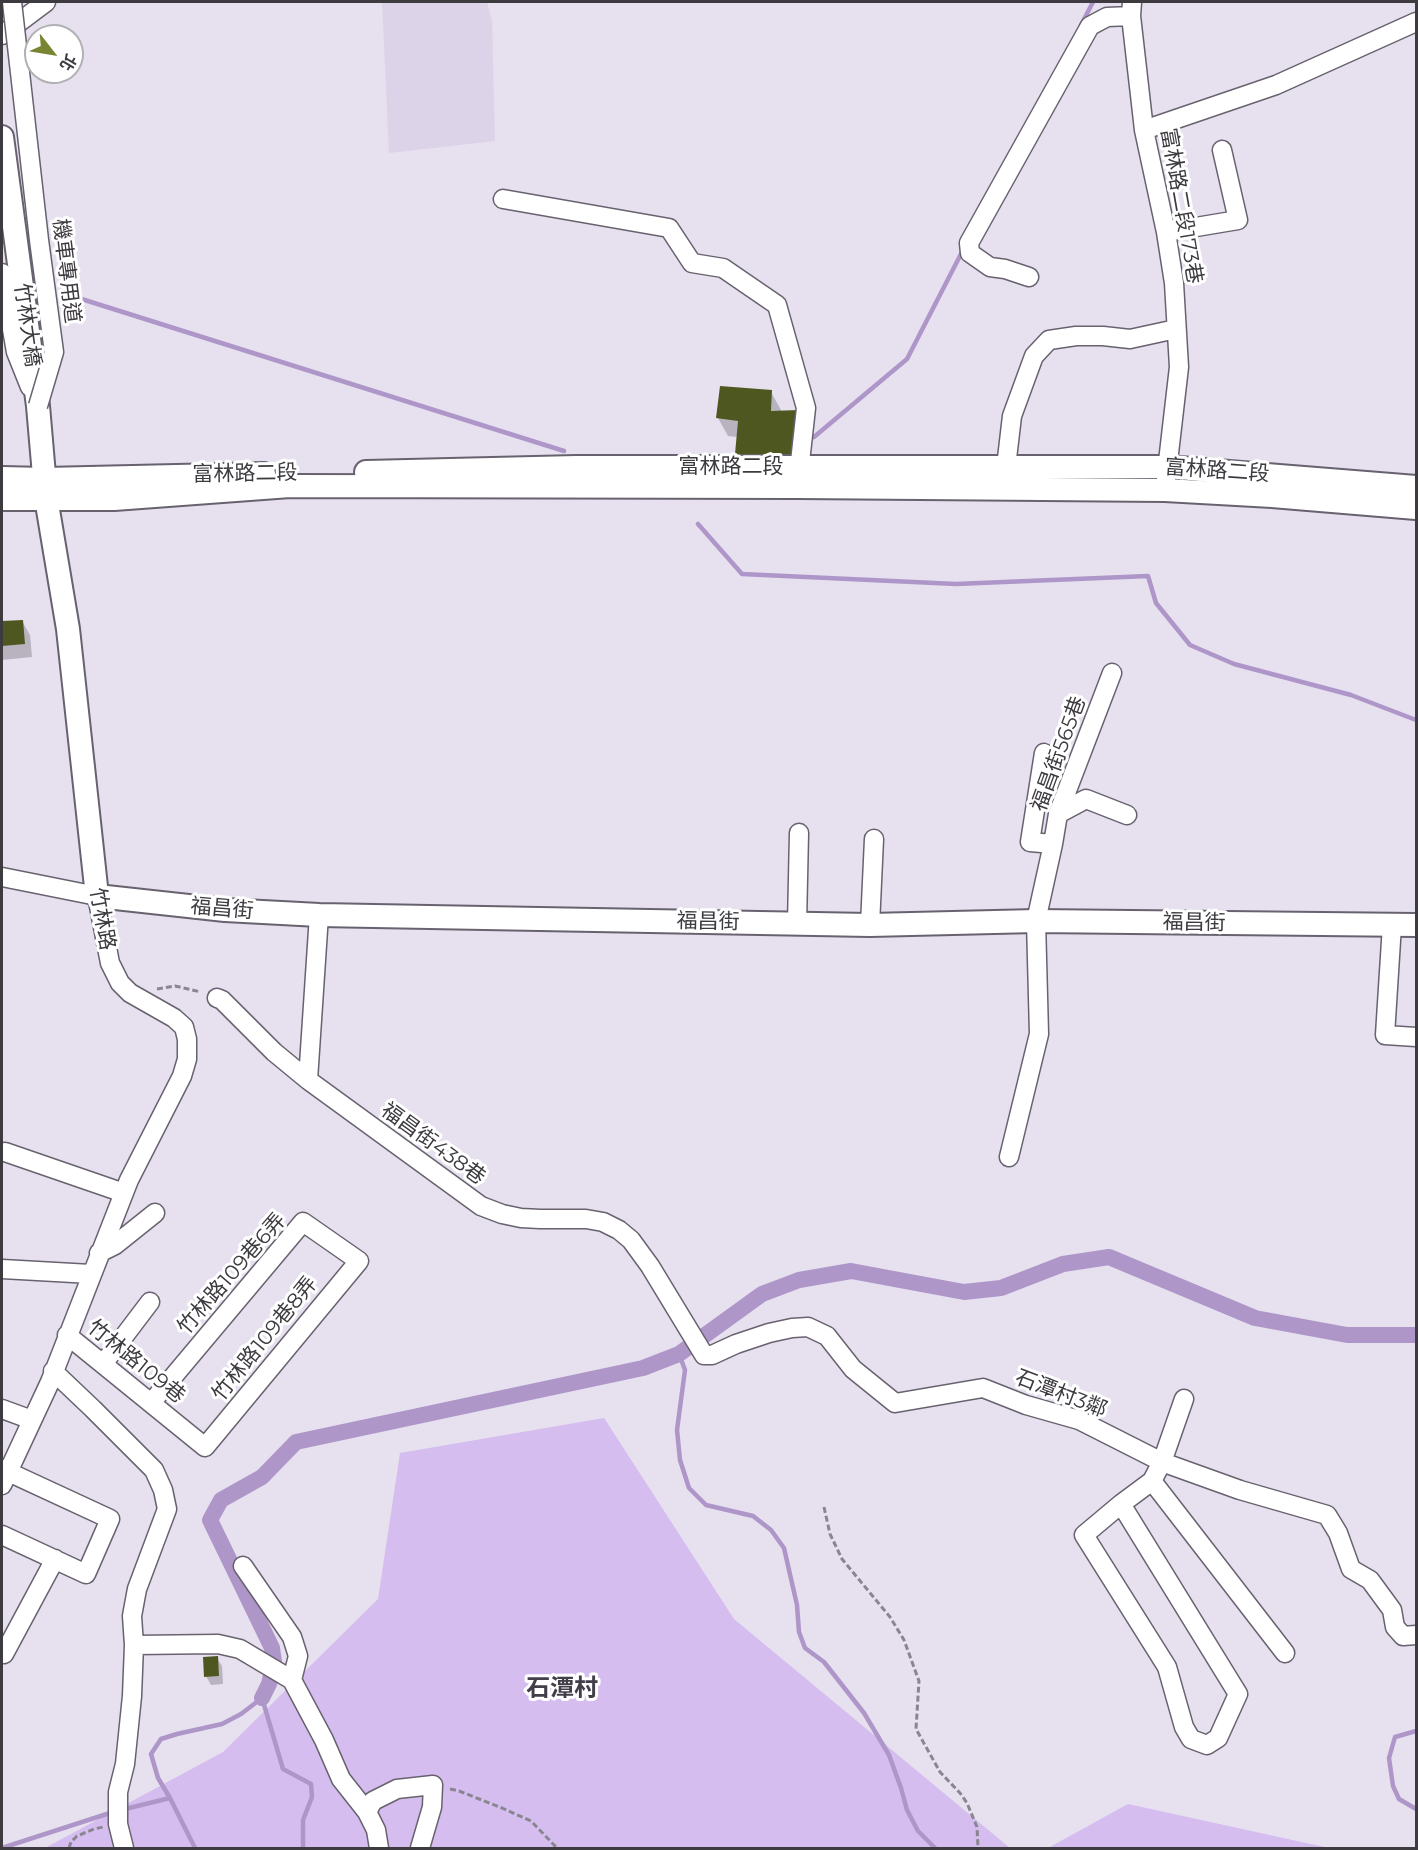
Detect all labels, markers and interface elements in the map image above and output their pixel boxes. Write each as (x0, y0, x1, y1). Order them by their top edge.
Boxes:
north arrow (24, 24, 84, 84)
text: 北 (56, 51, 80, 74)
street label: 富林路二段173巷 (1155, 126, 1207, 286)
street label: 機車專用道 (47, 217, 85, 325)
street label: 竹林大橋 (9, 282, 45, 368)
street label: 富林路二段 (679, 454, 783, 480)
street label: 富林路二段 (1164, 455, 1270, 487)
street label: 富林路二段 (192, 460, 298, 488)
street label: 福昌街565巷 (1027, 693, 1091, 815)
street label: 竹林路 (84, 886, 120, 952)
street label: 福昌街 (190, 894, 254, 924)
street label: 福昌街 (676, 909, 740, 935)
street label: 福昌街 (1162, 910, 1226, 936)
street label: 福昌街438巷 (376, 1098, 490, 1190)
street label: 竹林路109巷6弄 (173, 1208, 291, 1340)
street label: 竹林路109巷8弄 (207, 1272, 323, 1406)
street label: 竹林路109巷 (82, 1315, 190, 1409)
street label: 石潭村3鄰 (1012, 1365, 1110, 1423)
district label: 石潭村 (526, 1675, 598, 1703)

